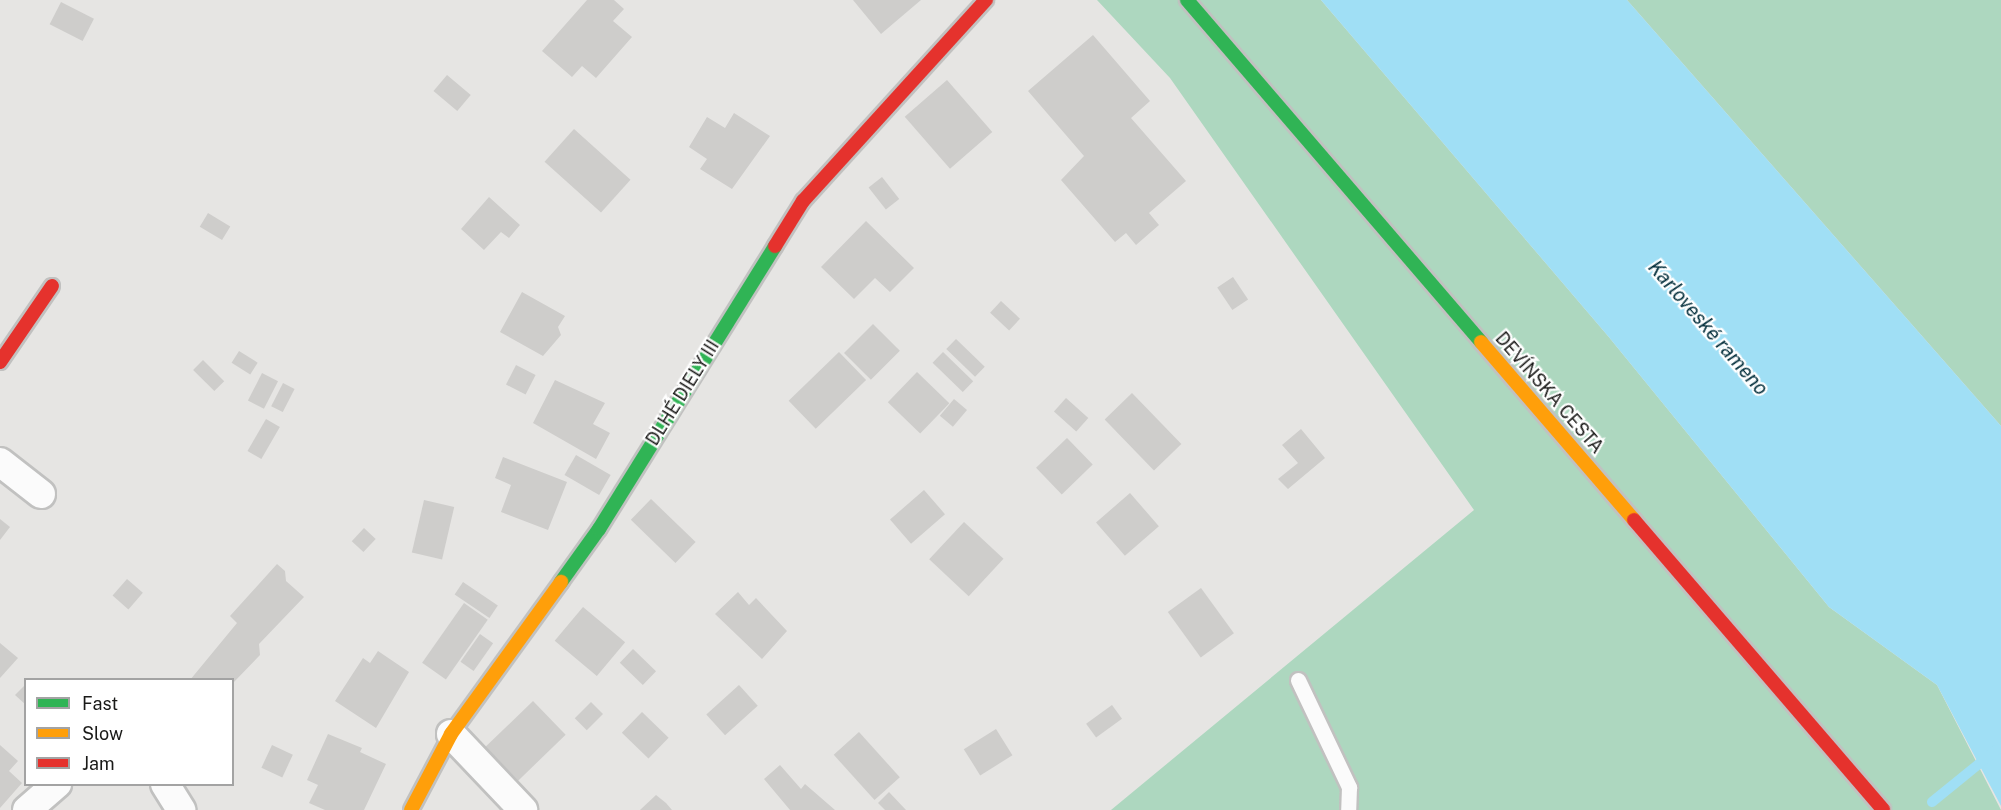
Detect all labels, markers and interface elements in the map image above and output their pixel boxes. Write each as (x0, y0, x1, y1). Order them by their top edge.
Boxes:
water label: Karloveské rameno (1643, 256, 1773, 400)
street label: DEVÍNSKA CESTA (1491, 328, 1607, 458)
street label: DLHÉ DIELY III (642, 336, 724, 450)
legend (24, 678, 234, 786)
text: Fast (82, 693, 118, 714)
text: Slow (82, 723, 123, 744)
text: Jam (82, 753, 115, 774)

